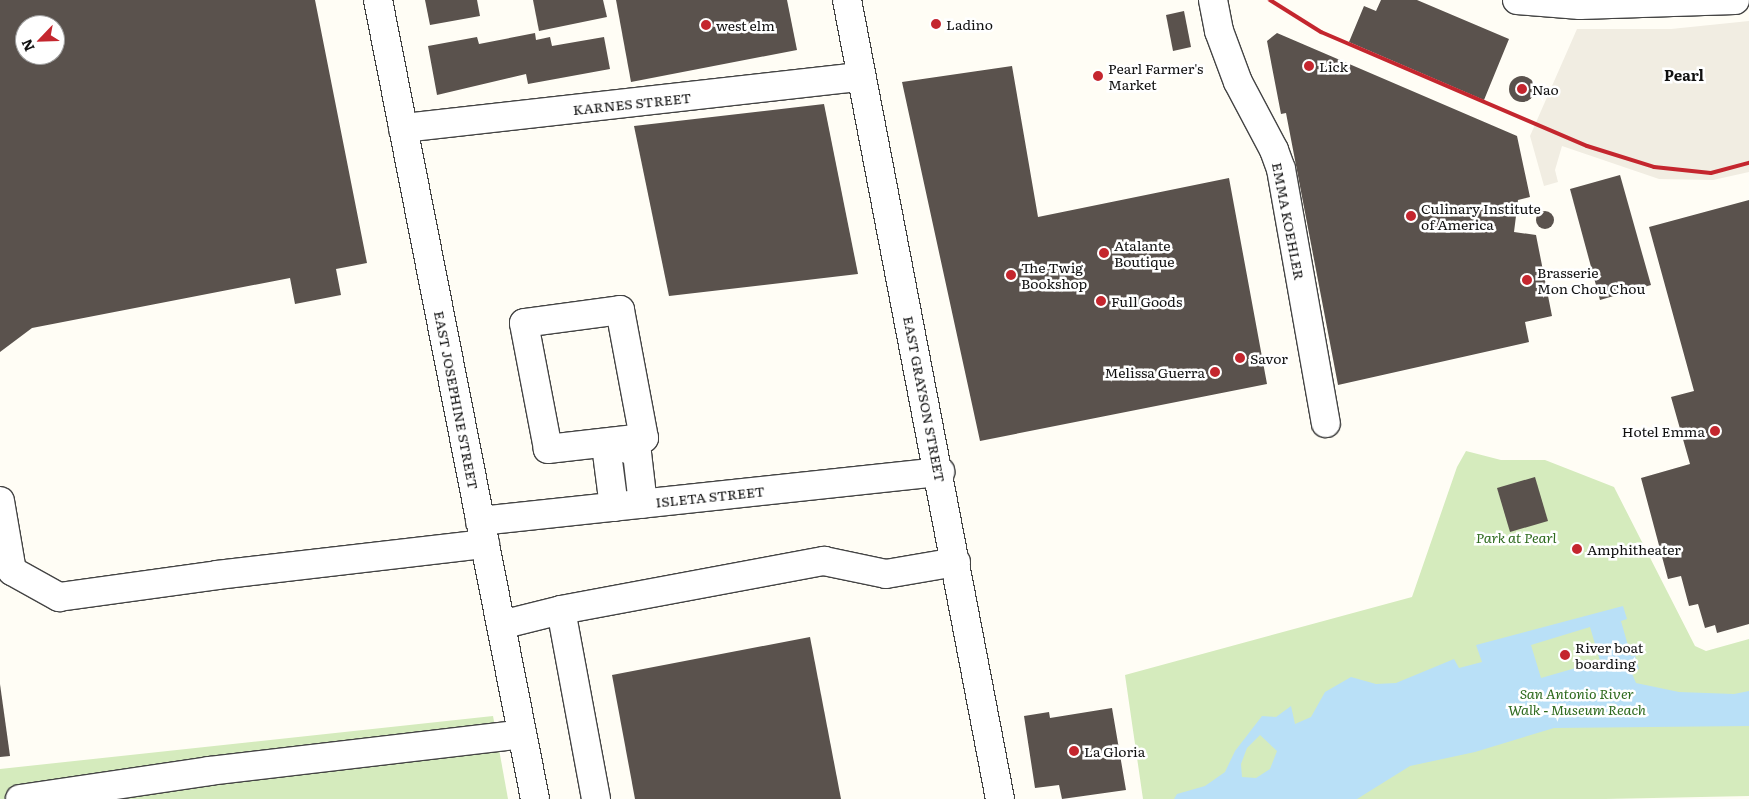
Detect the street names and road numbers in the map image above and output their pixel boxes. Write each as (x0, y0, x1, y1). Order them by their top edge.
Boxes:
street label: KARNES STREET (572, 88, 692, 118)
street label: EMMA KOEHLER (1269, 161, 1309, 281)
street label: EAST JOSEPHINE STREET (431, 309, 483, 491)
street label: EAST GRAYSON STREET (901, 314, 949, 484)
street label: ISLETA STREET (654, 482, 766, 510)

